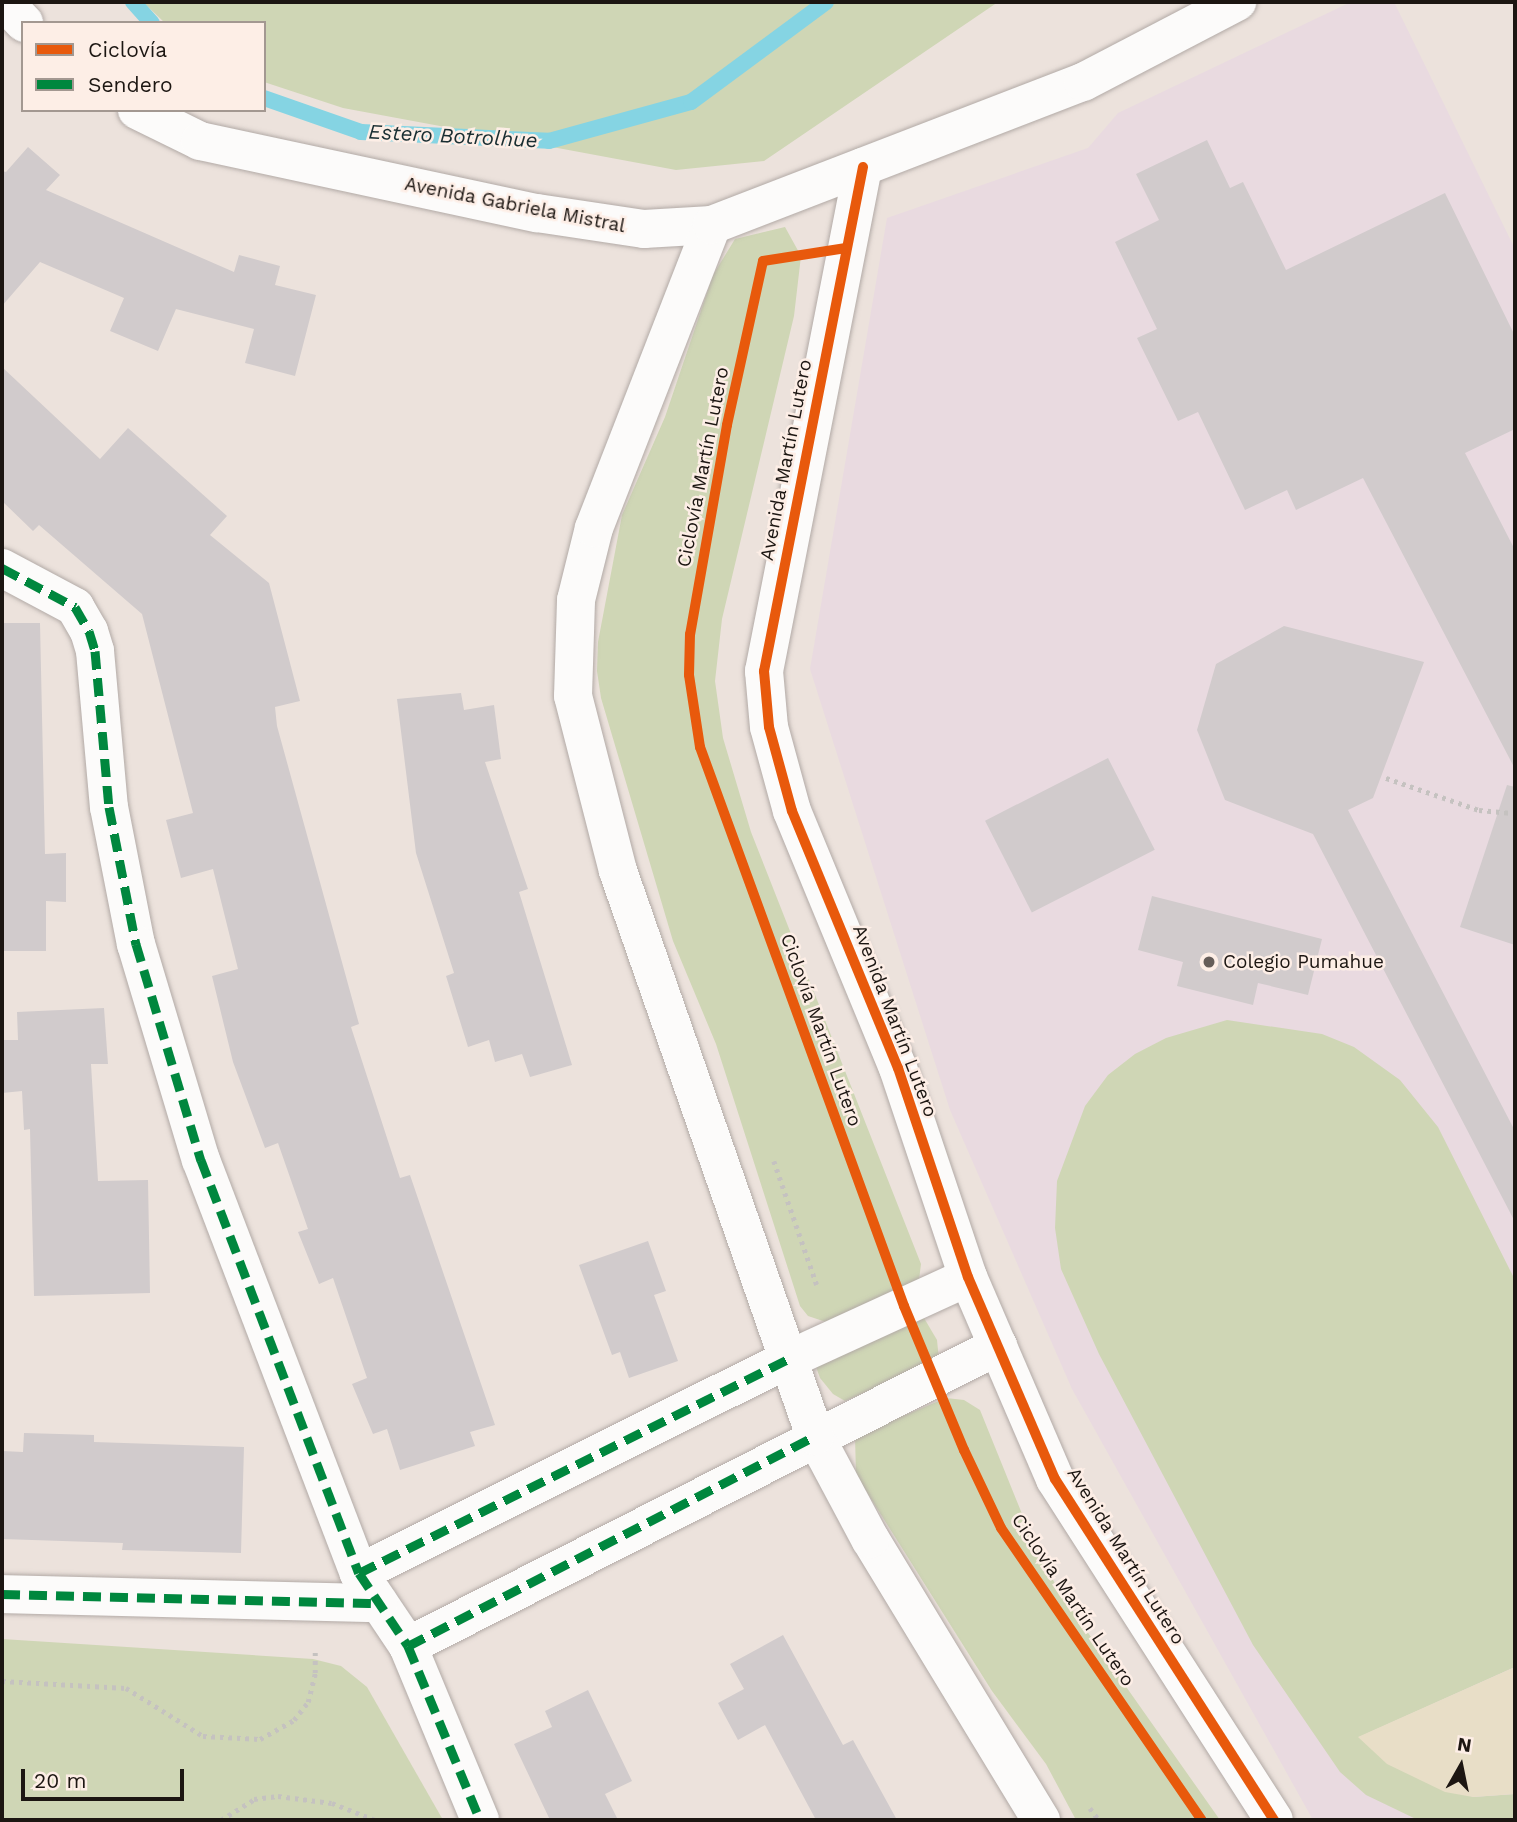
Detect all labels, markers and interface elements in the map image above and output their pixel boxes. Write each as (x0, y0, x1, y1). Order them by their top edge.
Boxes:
legend (21, 21, 266, 112)
text: Ciclovía (88, 37, 167, 62)
text: Sendero (88, 72, 173, 97)
water label: Estero Botrolhue (368, 119, 538, 153)
street label: Avenida Gabriela Mistral (402, 172, 628, 238)
street label: Avenida Martín Lutero (755, 357, 817, 563)
street label: Ciclovía Martín Lutero (672, 365, 734, 569)
street label: Avenida Martín Lutero (848, 921, 942, 1121)
street label: Ciclovía Martín Lutero (775, 930, 867, 1130)
place label: Colegio Pumahue (1223, 951, 1384, 973)
marker: Colegio Pumahue (1201, 954, 1217, 970)
street label: Avenida Martín Lutero (1062, 1463, 1190, 1649)
street label: Ciclovía Martín Lutero (1006, 1509, 1140, 1691)
north arrow (1426, 1731, 1496, 1801)
text: N (1456, 1732, 1473, 1757)
scale bar (24, 1756, 187, 1800)
text: 20 m (34, 1768, 86, 1793)

